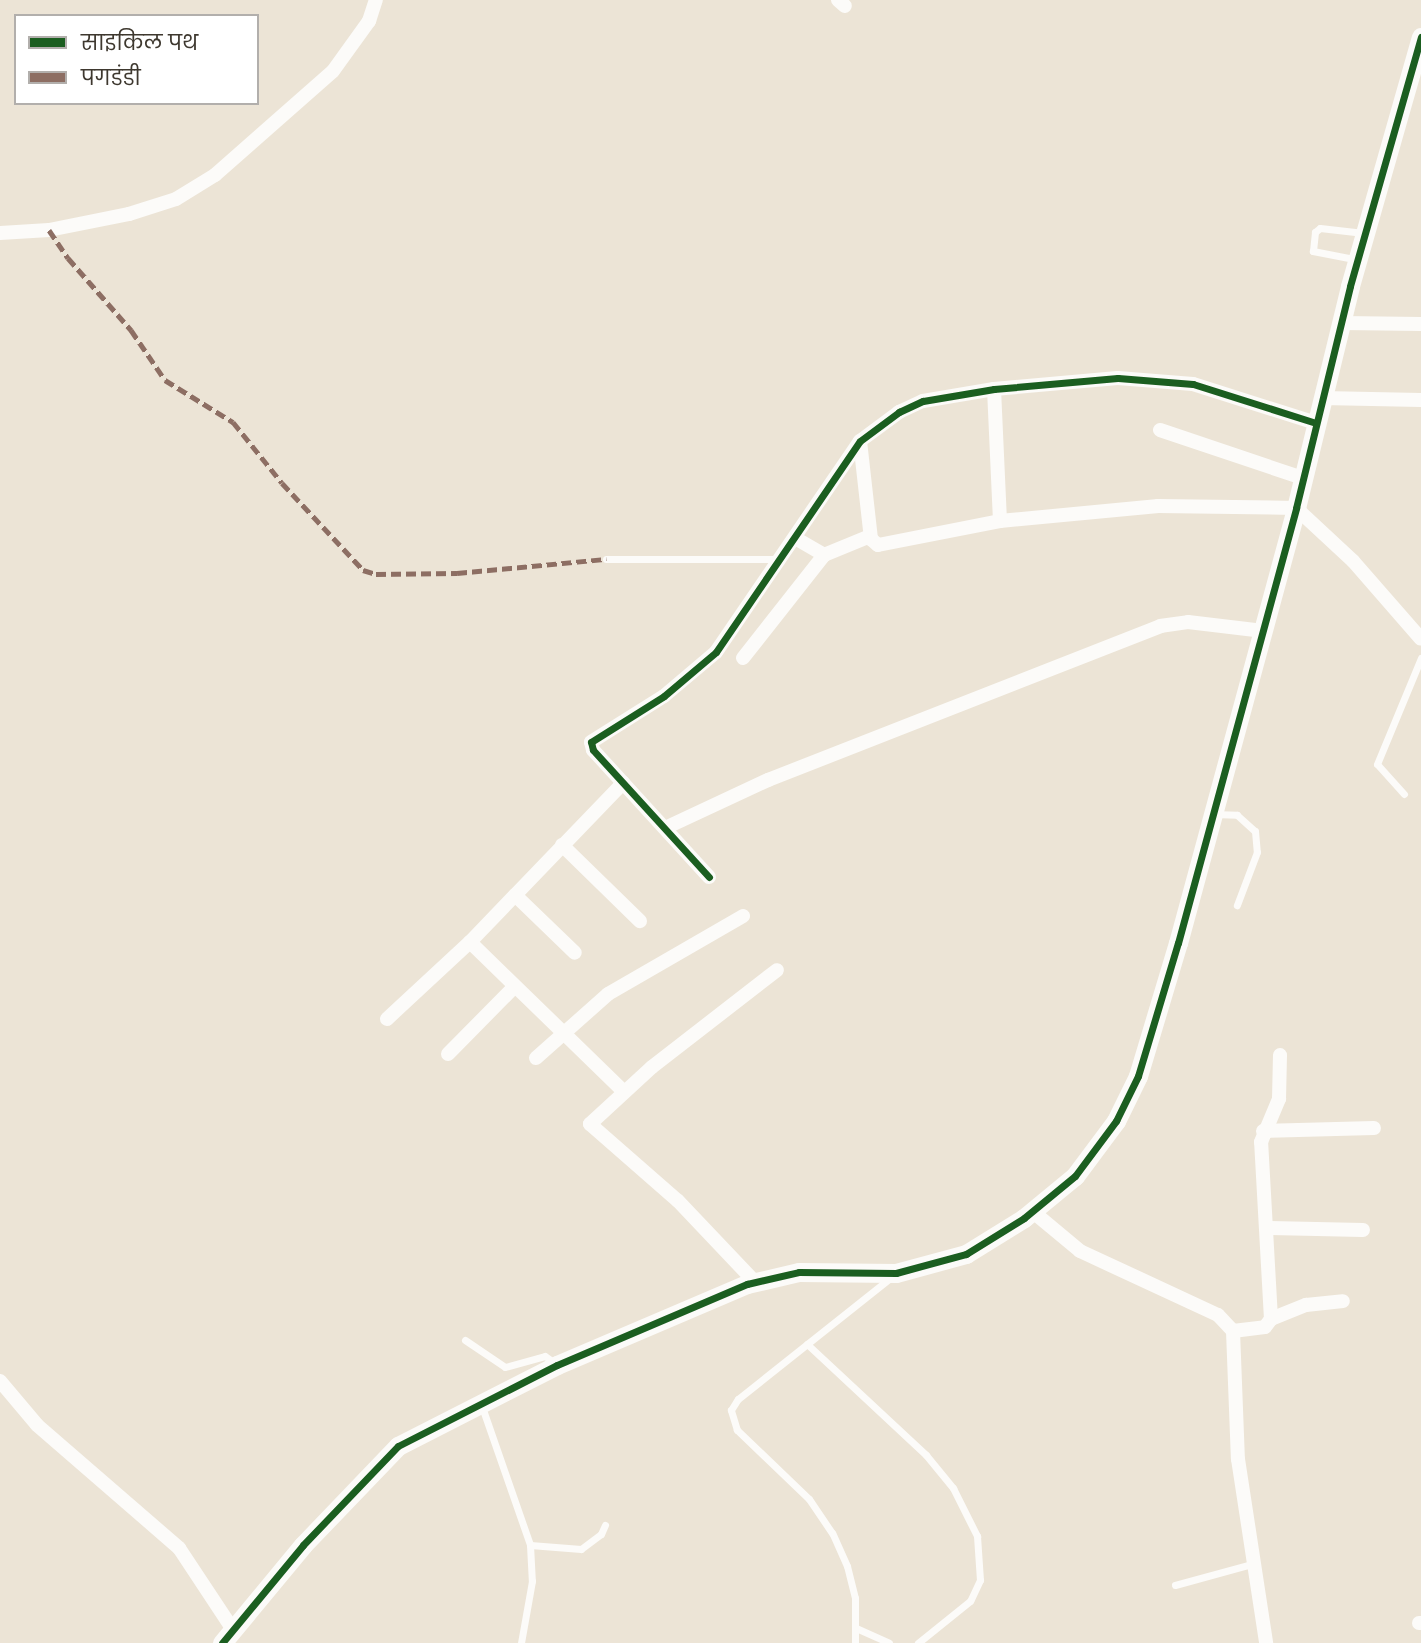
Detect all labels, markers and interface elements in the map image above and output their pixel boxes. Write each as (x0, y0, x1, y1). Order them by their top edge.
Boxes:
legend (14, 14, 259, 105)
text: साइकिल पथ (81, 28, 198, 57)
text: पगडंडी (81, 63, 141, 92)

